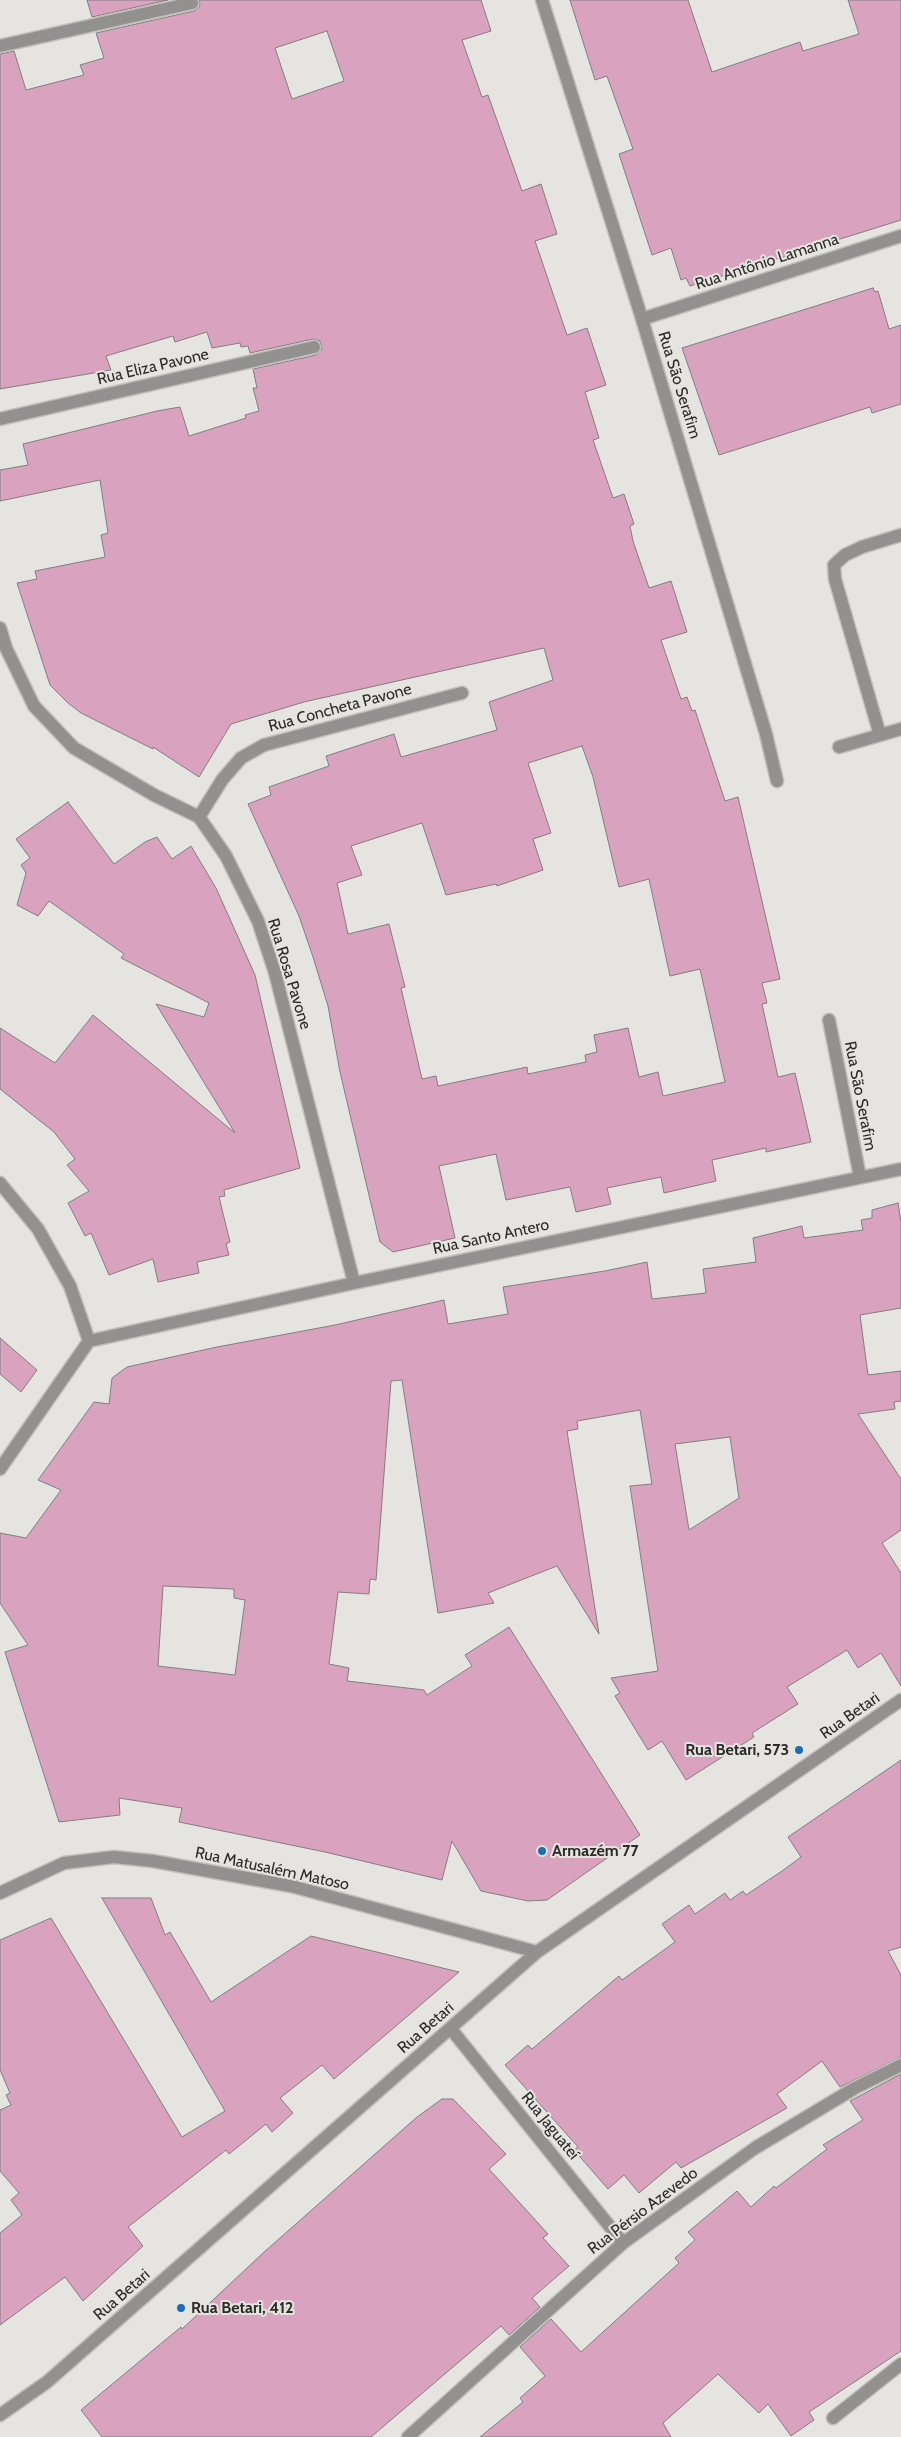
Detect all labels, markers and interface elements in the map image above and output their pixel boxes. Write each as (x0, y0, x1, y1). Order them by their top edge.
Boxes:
street label: Rua Antônio Lamanna (693, 230, 841, 294)
street label: Rua São Serafim (654, 329, 704, 441)
street label: Rua Eliza Pavone (95, 345, 211, 389)
street label: Rua Concheta Pavone (266, 680, 414, 736)
street label: Rua Rosa Pavone (263, 916, 315, 1032)
street label: Rua São Serafim (840, 1040, 880, 1152)
street label: Rua Santo Antero (431, 1215, 551, 1259)
street label: Rua Betari (816, 1689, 884, 1743)
place label: Rua Betari, 573 (685, 1740, 789, 1760)
marker: Rua Betari, 573 (793, 1744, 805, 1756)
place label: Armazém 77 (552, 1841, 639, 1861)
street label: Rua Matusalém Matoso (193, 1843, 351, 1895)
marker: Armazém 77 (536, 1845, 548, 1857)
street label: Rua Betari (394, 1998, 458, 2058)
street label: Rua Jaguateí (517, 2088, 583, 2164)
street label: Rua Pérsio Azevedo (584, 2163, 702, 2259)
street label: Rua Betari (90, 2265, 154, 2325)
place label: Rua Betari, 412 (191, 2298, 294, 2318)
marker: Rua Betari, 412 (175, 2302, 187, 2314)

